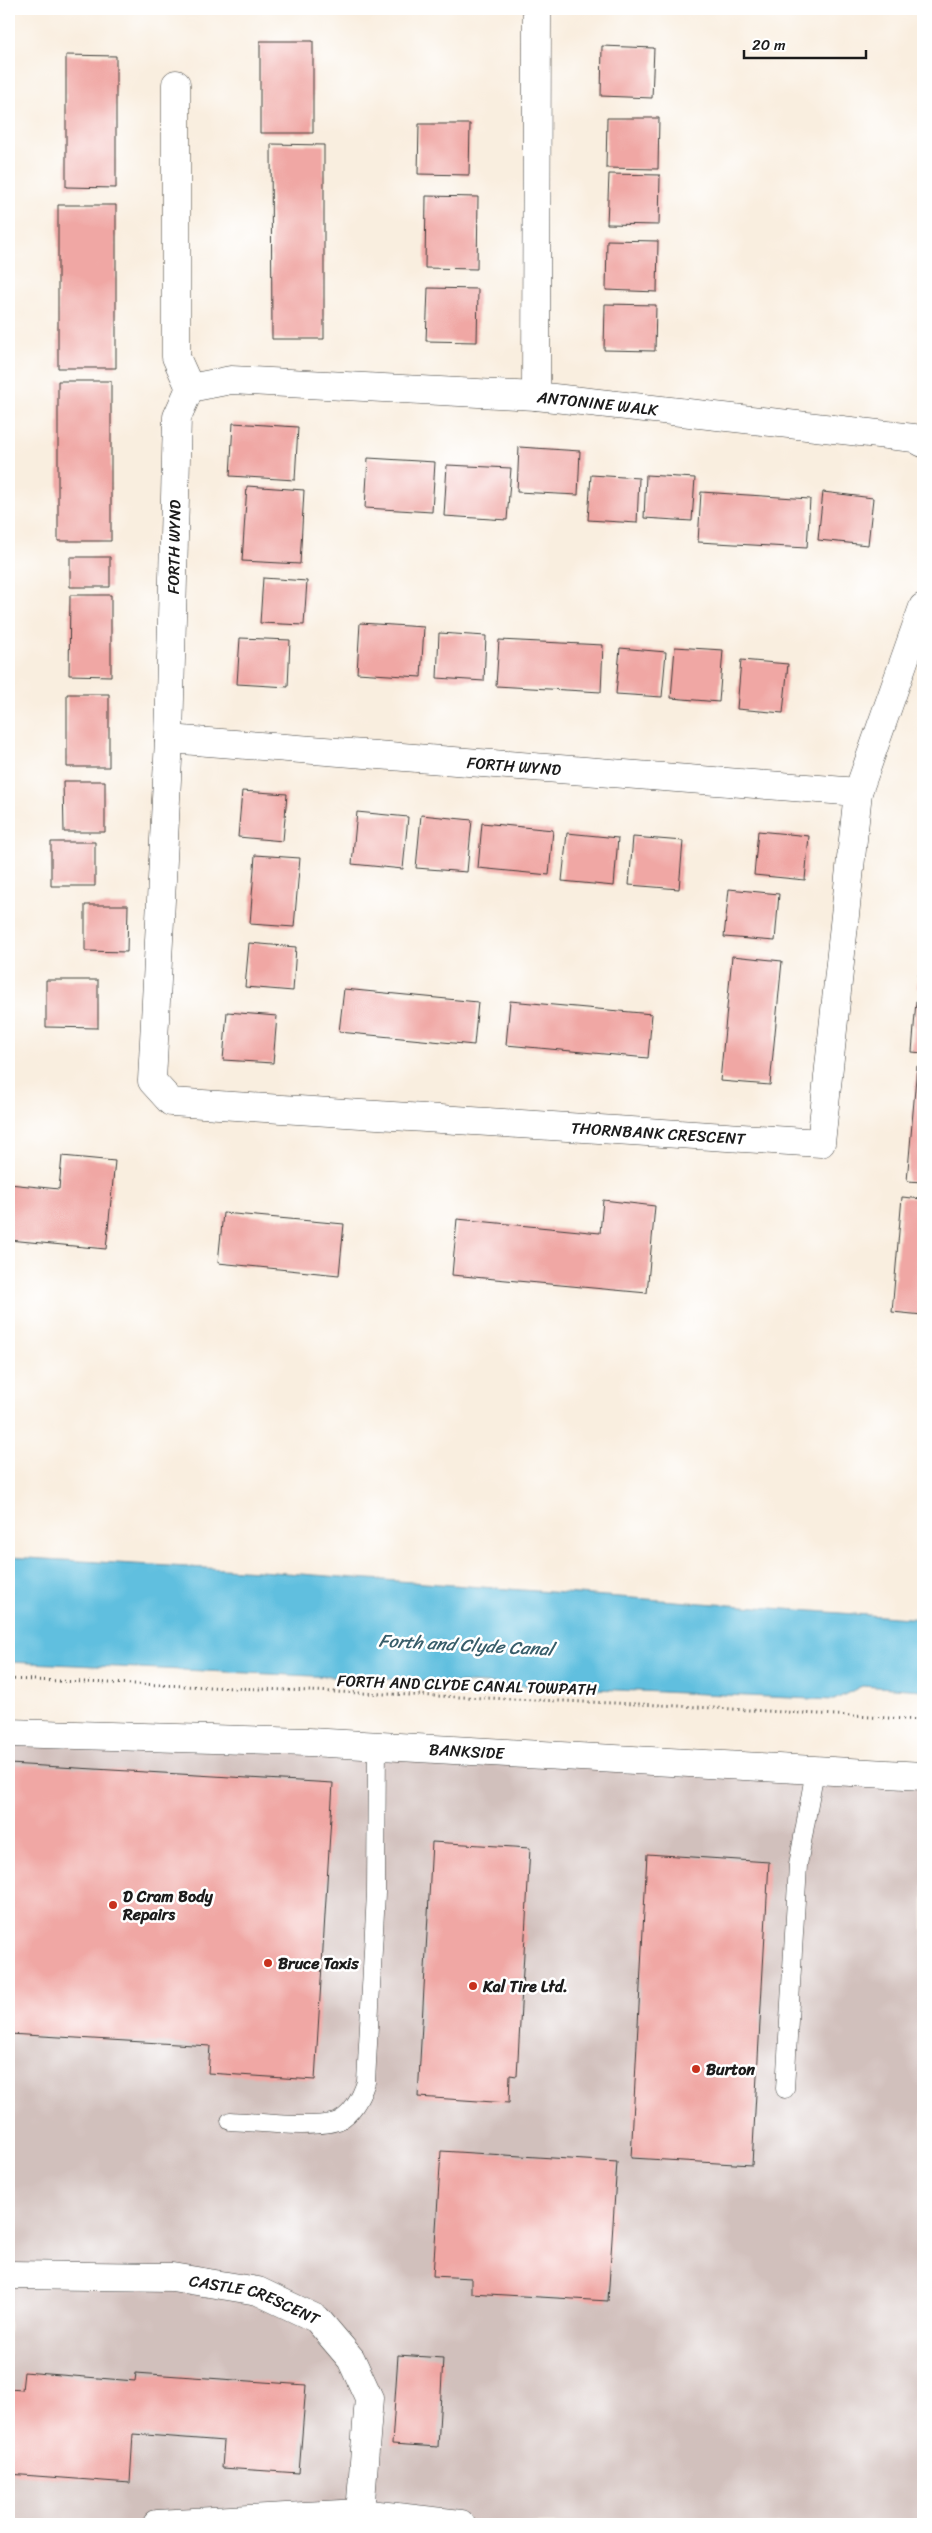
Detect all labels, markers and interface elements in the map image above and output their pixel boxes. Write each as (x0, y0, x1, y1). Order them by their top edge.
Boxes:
scale bar (744, 28, 867, 60)
text: 20 m (752, 32, 786, 58)
street label: ANTONINE WALK (535, 382, 661, 424)
street label: FORTH WYND (159, 499, 189, 594)
street label: FORTH WYND (466, 747, 563, 784)
street label: THORNBANK CRESCENT (570, 1113, 747, 1153)
water label: Forth and Clyde Canal (378, 1624, 558, 1666)
street label: FORTH AND CLYDE CANAL TOWPATH (336, 1666, 598, 1704)
street label: BANKSIDE (428, 1734, 506, 1767)
place label: D Cram Body Repairs (122, 1882, 214, 1929)
marker: D Cram Body Repairs (107, 1899, 119, 1911)
place label: Bruce Taxis (278, 1949, 359, 1978)
marker: Bruce Taxis (262, 1957, 274, 1969)
place label: Kal Tire Ltd. (482, 1972, 568, 2001)
marker: Kal Tire Ltd. (467, 1980, 479, 1992)
place label: Burton (706, 2055, 755, 2084)
marker: Burton (690, 2063, 702, 2075)
street label: CASTLE CRESCENT (187, 2266, 326, 2333)

